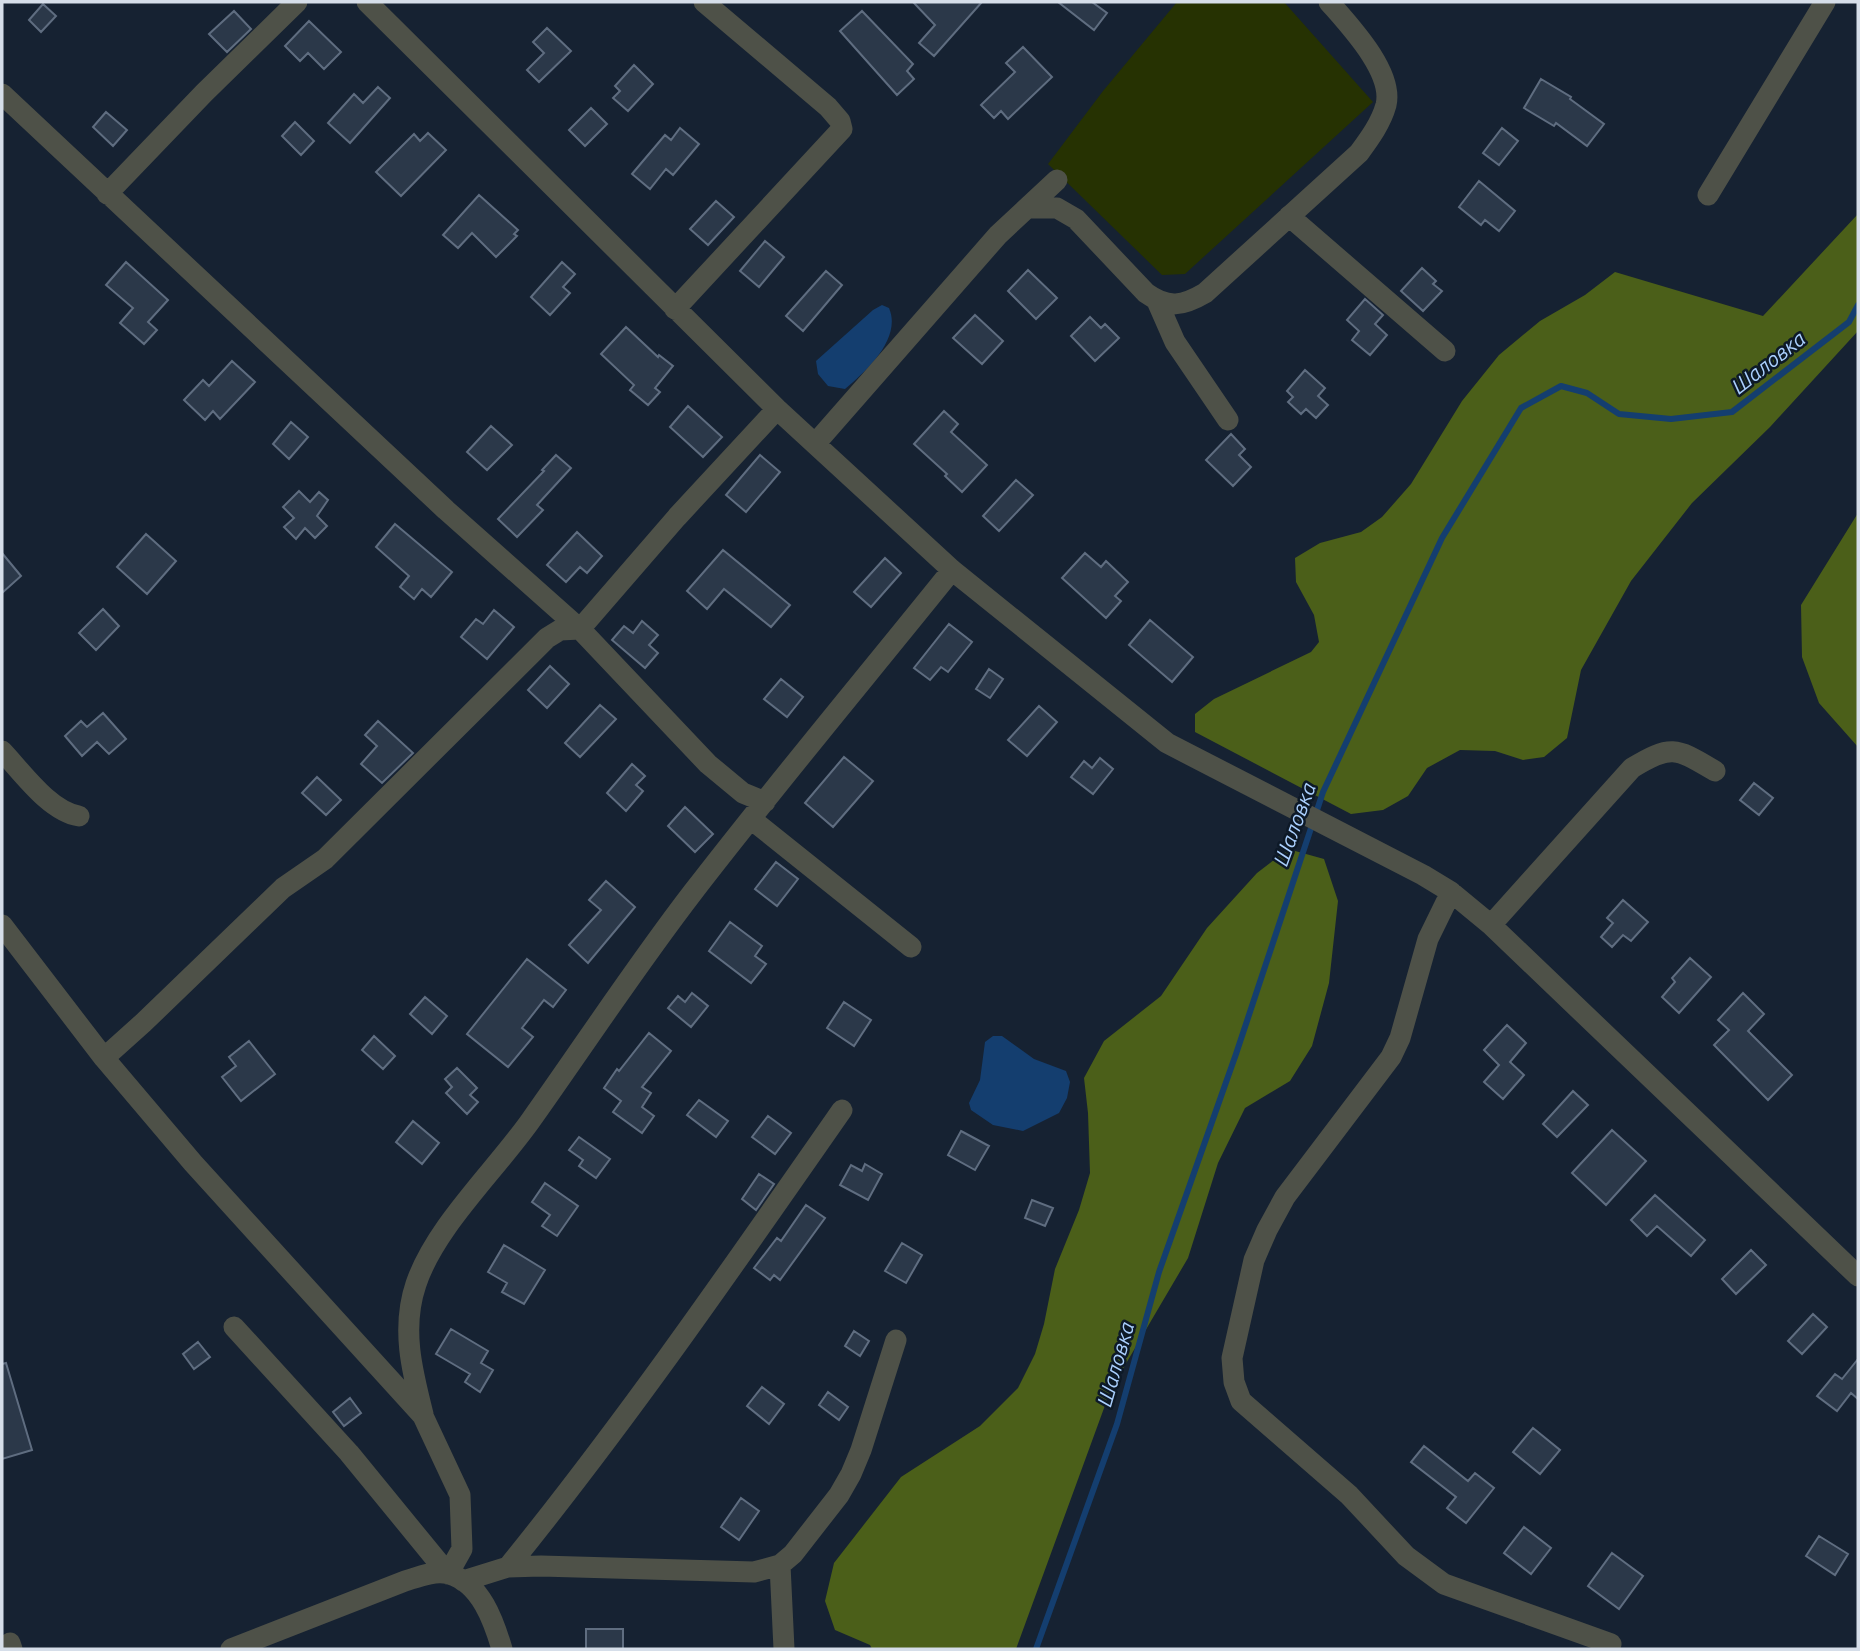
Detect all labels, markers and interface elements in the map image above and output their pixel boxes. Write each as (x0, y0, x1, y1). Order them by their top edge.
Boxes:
water label: Шаловка (1726, 326, 1810, 398)
water label: Шаловка (1268, 779, 1320, 869)
water label: Шаловка (1091, 1319, 1139, 1409)

